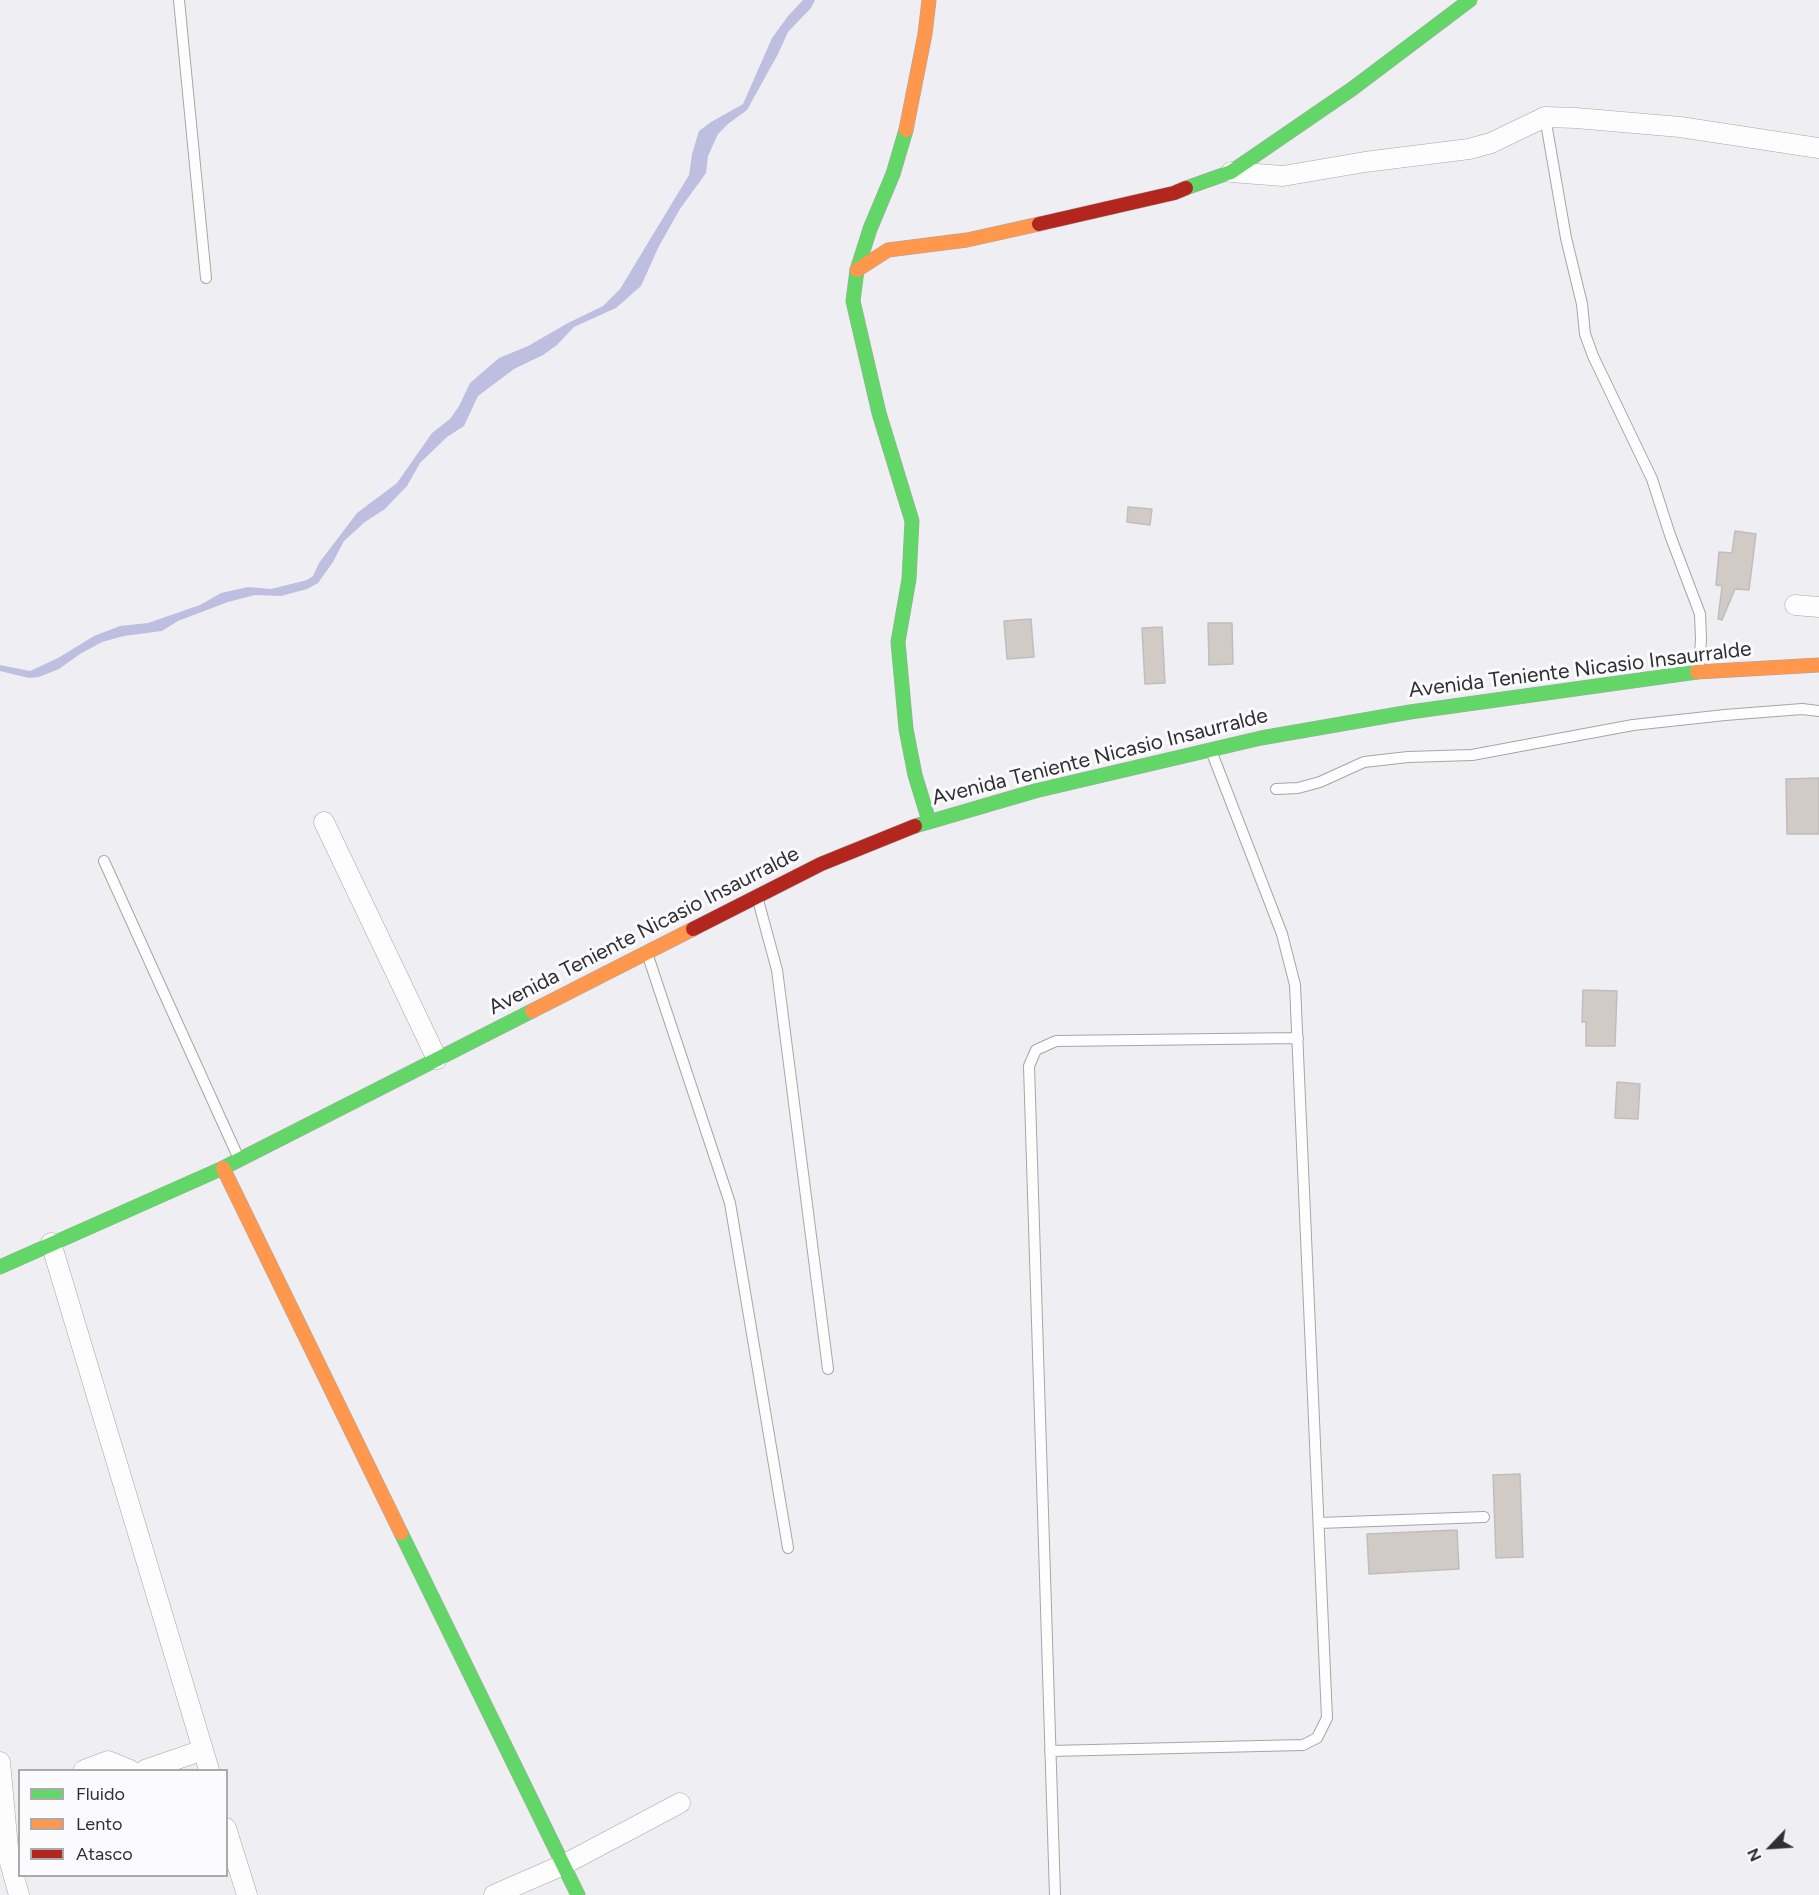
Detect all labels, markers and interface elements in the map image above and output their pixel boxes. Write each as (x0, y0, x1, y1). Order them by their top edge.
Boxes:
street label: Avenida Teniente Nicasio Insaurralde (1407, 636, 1753, 704)
street label: Avenida Teniente Nicasio Insaurralde (930, 703, 1270, 811)
street label: Avenida Teniente Nicasio Insaurralde (485, 841, 803, 1021)
legend (18, 1769, 228, 1877)
text: Fluido (76, 1783, 125, 1805)
text: Lento (76, 1813, 122, 1835)
north arrow (1741, 1817, 1801, 1877)
text: Atasco (76, 1843, 133, 1865)
text: N (1743, 1845, 1765, 1864)

